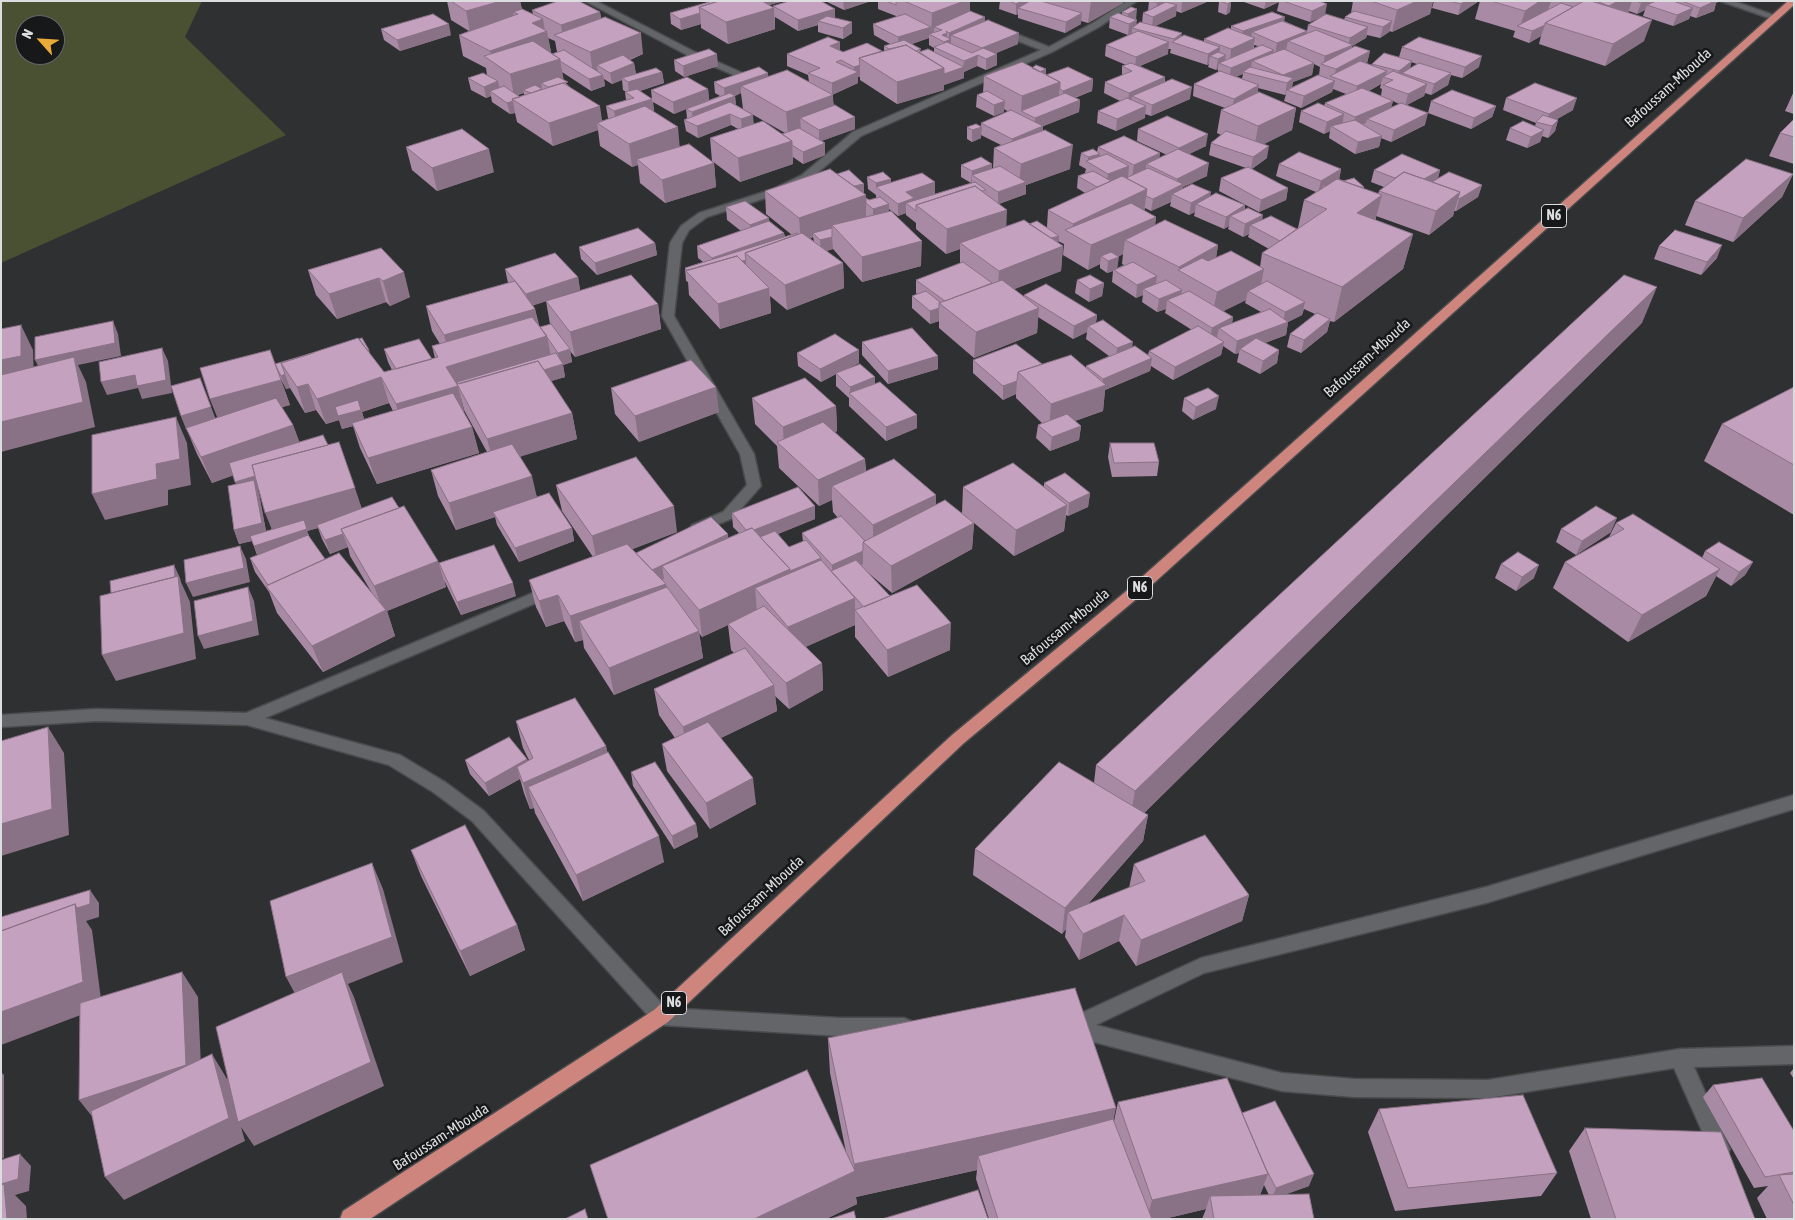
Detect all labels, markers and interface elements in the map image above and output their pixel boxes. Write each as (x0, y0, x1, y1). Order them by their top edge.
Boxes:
north arrow (15, 15, 65, 65)
text: N (18, 27, 36, 41)
street label: Bafoussam-Mbouda (1621, 44, 1715, 132)
road number: N6 (1542, 205, 1566, 228)
street label: Bafoussam-Mbouda (1320, 314, 1414, 402)
road number: N6 (1128, 576, 1152, 600)
street label: Bafoussam-Mbouda (1017, 585, 1113, 669)
street label: Bafoussam-Mbouda (715, 852, 807, 940)
road number: N6 (662, 991, 686, 1014)
street label: Bafoussam-Mbouda (390, 1099, 492, 1175)

